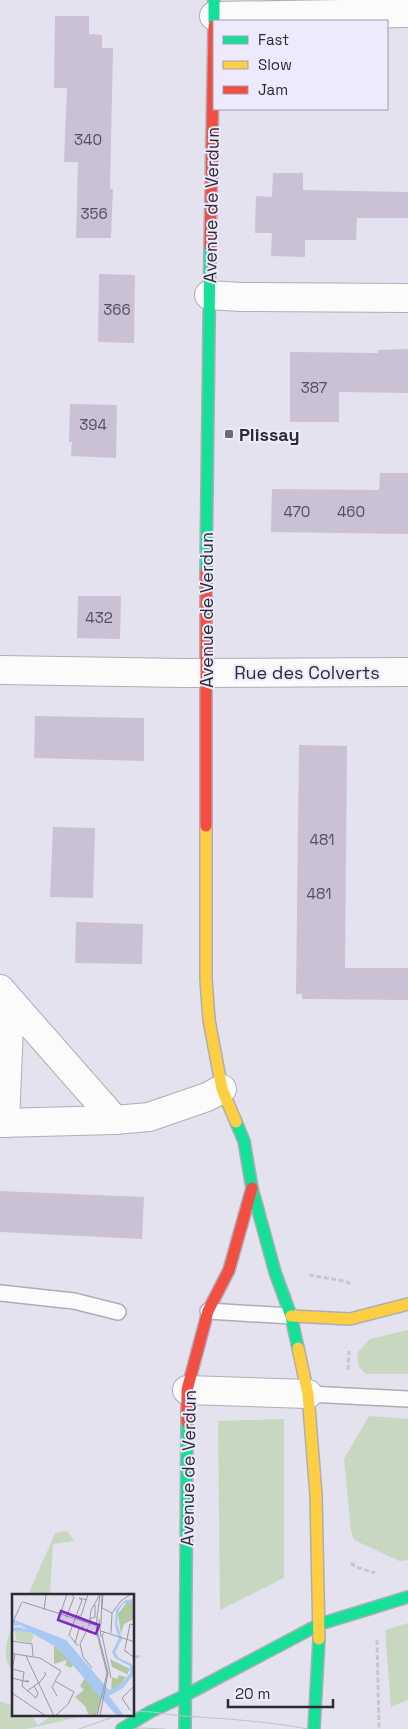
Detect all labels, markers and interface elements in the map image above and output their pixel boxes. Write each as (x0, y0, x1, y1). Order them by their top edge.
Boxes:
legend (213, 20, 388, 110)
text: Fast (258, 30, 289, 49)
text: Slow (258, 55, 292, 74)
text: Jam (258, 80, 288, 99)
street label: Avenue de Verdun (198, 127, 224, 283)
house number: 340 (74, 130, 102, 149)
house number: 356 (80, 204, 108, 223)
house number: 366 (103, 300, 131, 319)
house number: 387 (301, 378, 327, 397)
house number: 394 (79, 415, 107, 434)
place label: Plissay (239, 423, 299, 446)
marker: Plissay (223, 428, 235, 440)
house number: 470 (284, 502, 310, 521)
house number: 460 (337, 502, 365, 521)
street label: Avenue de Verdun (195, 532, 218, 688)
house number: 432 (85, 608, 113, 627)
street label: Rue des Colverts (234, 661, 380, 684)
house number: 481 (310, 830, 335, 849)
house number: 481 (307, 884, 332, 903)
street label: Avenue de Verdun (175, 1390, 201, 1546)
inset map (12, 1594, 135, 1716)
scale bar (228, 1676, 333, 1708)
text: 20 m (235, 1684, 270, 1703)

